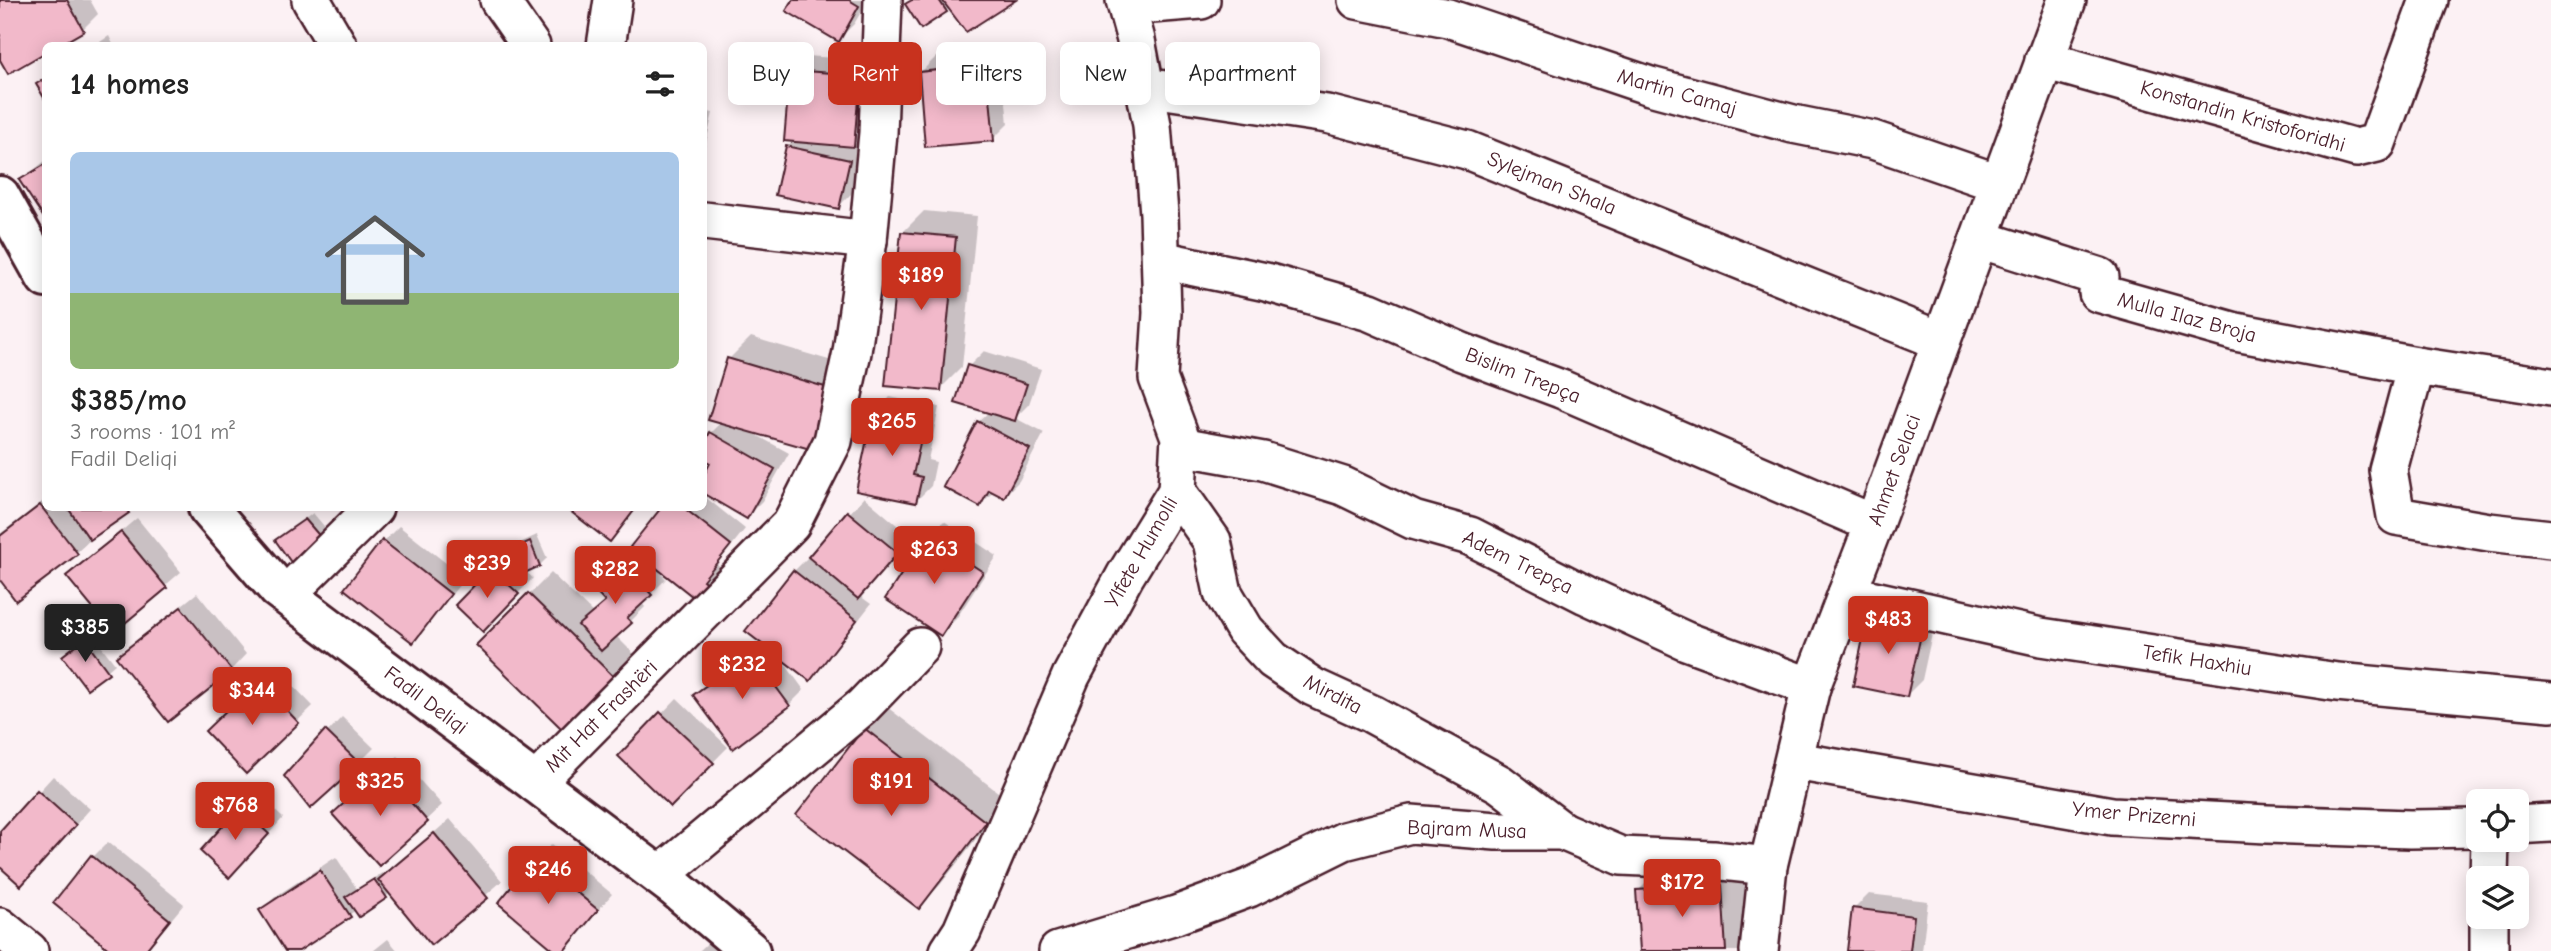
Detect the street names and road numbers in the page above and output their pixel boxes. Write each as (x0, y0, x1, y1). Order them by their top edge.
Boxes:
street label: Martin Camaj (1615, 64, 1739, 120)
street label: Konstandin Kristoforidhi (2138, 75, 2348, 157)
street label: Sylejman Shala (1484, 146, 1620, 220)
street label: Mulla Ilaz Broja (2115, 287, 2259, 347)
street label: Bislim Trepça (1462, 342, 1584, 408)
street label: Ahmet Selaci (1863, 411, 1925, 529)
street label: Ylfete Humolli (1100, 492, 1182, 612)
street label: Adem Trepça (1459, 525, 1577, 599)
street label: Tefik Haxhiu (2141, 640, 2253, 680)
street label: Mit Hat Frashëri (540, 655, 662, 777)
street label: Fadil Deliqi (380, 661, 472, 739)
street label: Mirdita (1300, 669, 1366, 719)
street label: Ymer Prizerni (2071, 797, 2197, 831)
street label: Bajram Musa (1407, 815, 1527, 843)

